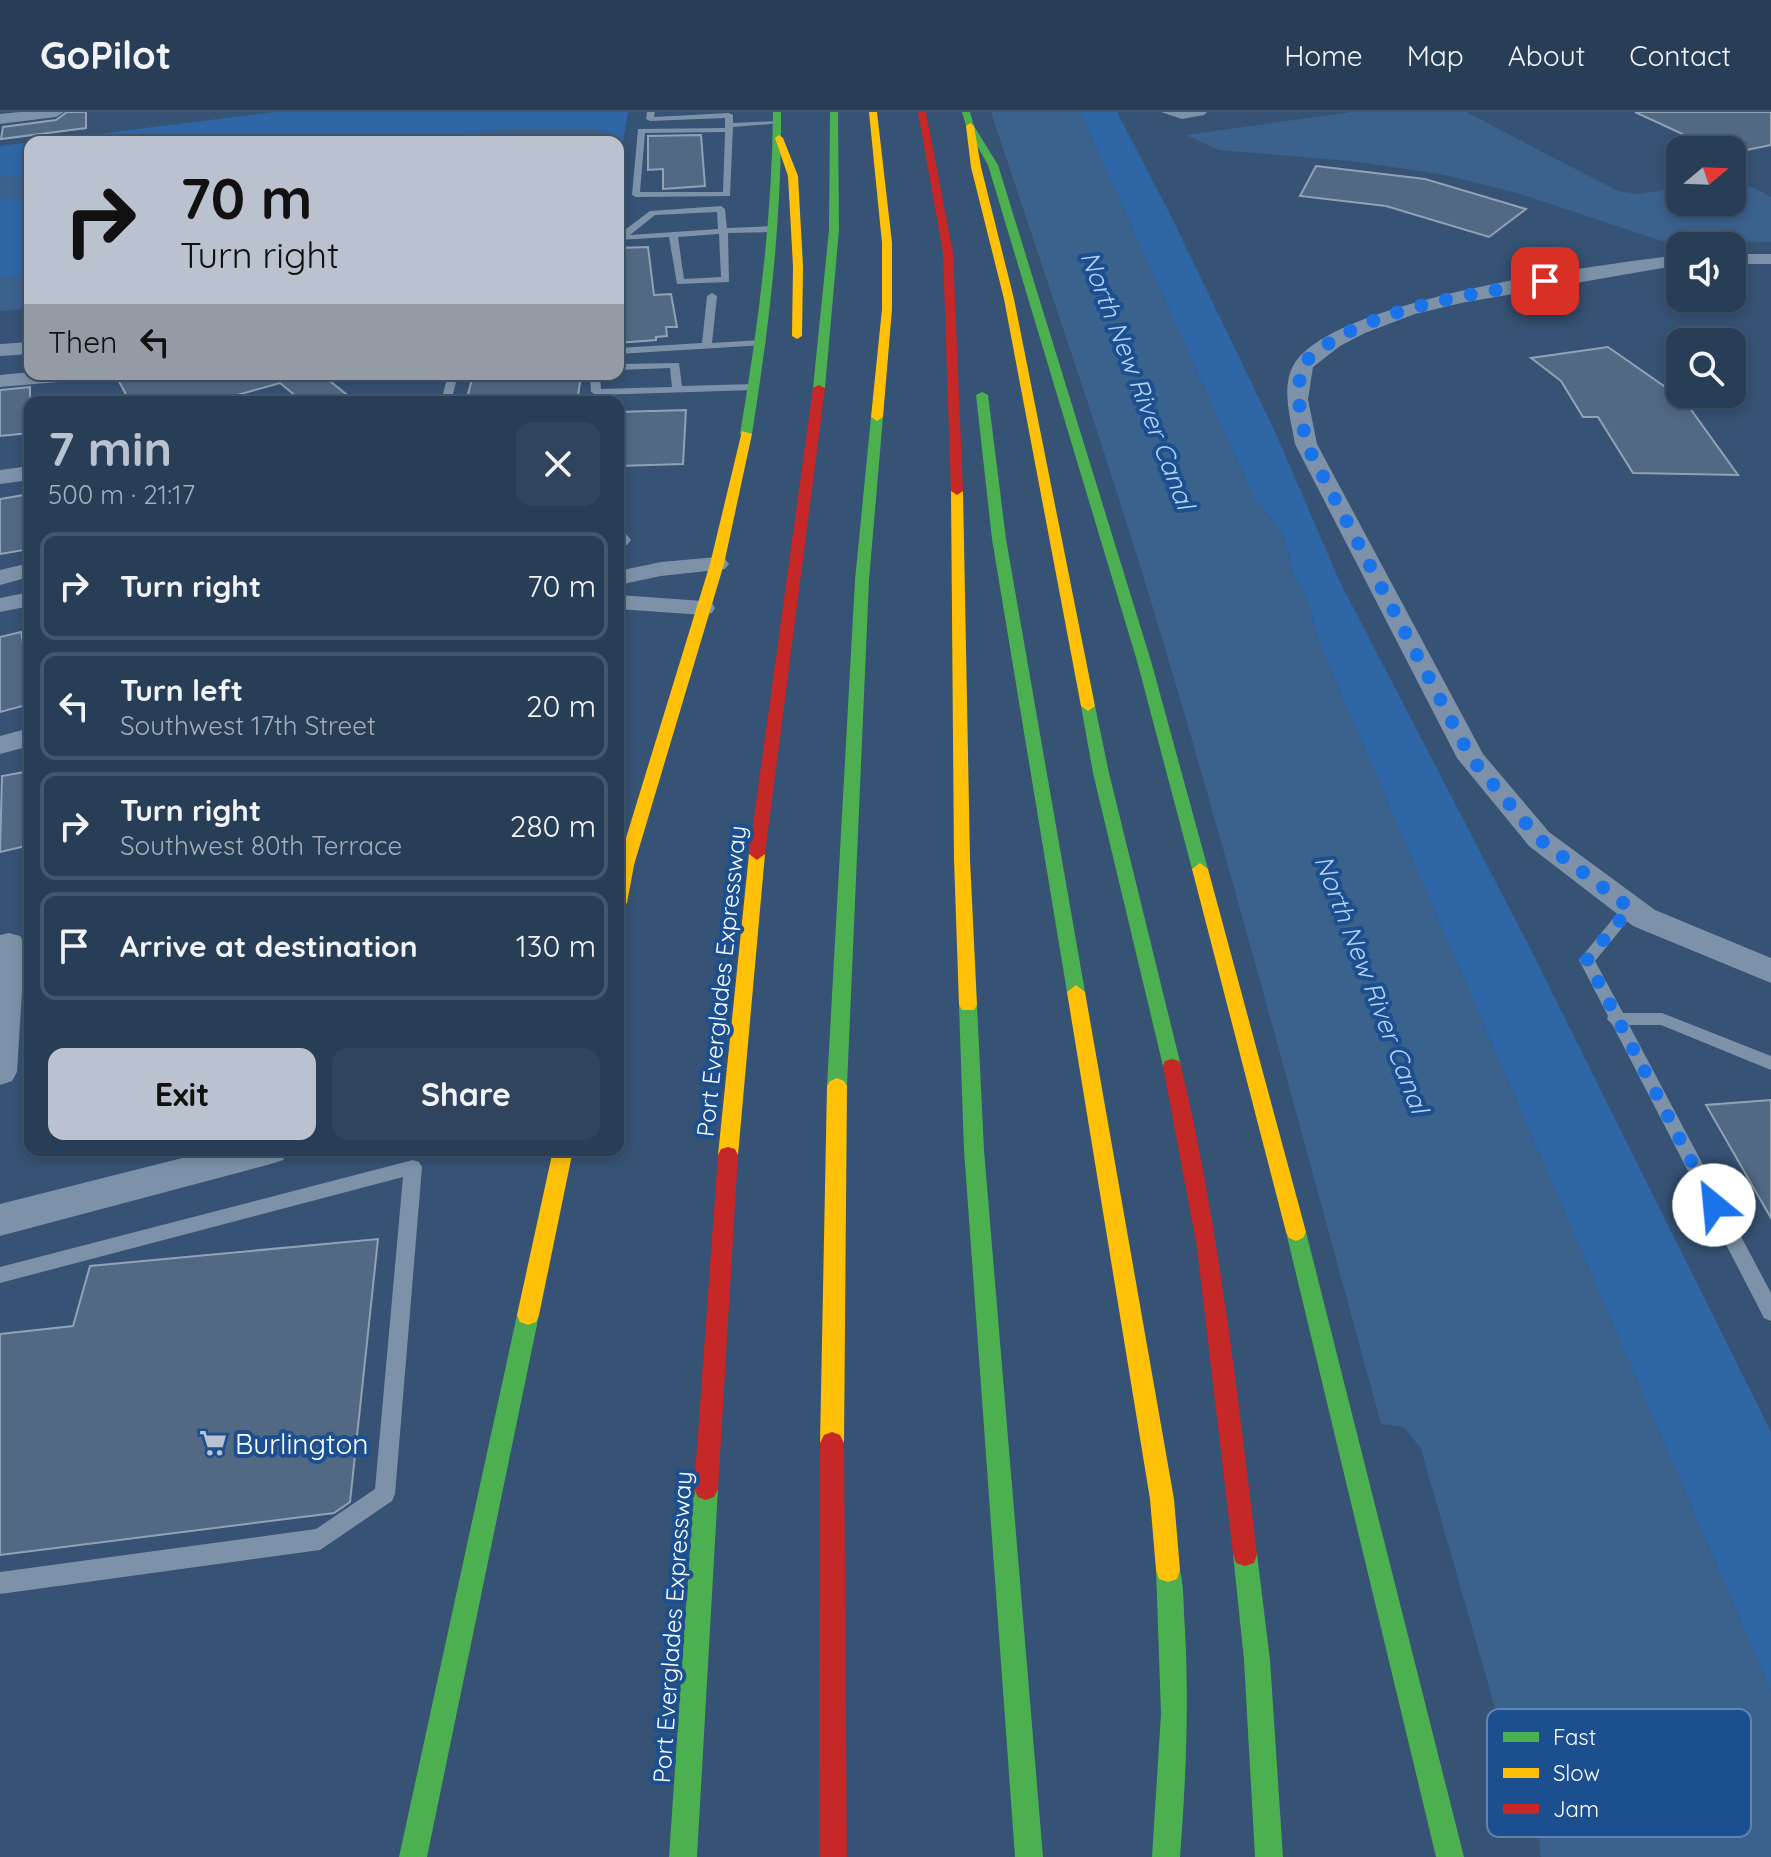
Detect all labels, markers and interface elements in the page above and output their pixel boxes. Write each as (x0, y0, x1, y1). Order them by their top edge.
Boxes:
text: GoPilot (40, 31, 171, 79)
text: Home (1284, 38, 1363, 73)
text: Map (1407, 38, 1464, 73)
text: About (1508, 38, 1585, 73)
text: Contact (1629, 38, 1731, 73)
north arrow (1666, 136, 1746, 216)
map controls (1666, 136, 1746, 408)
text: 70 m (180, 163, 312, 233)
icon: right (48, 168, 152, 272)
text: Turn right (180, 232, 339, 277)
button: sound (1666, 232, 1746, 312)
water label: North New River Canal (1074, 246, 1203, 516)
pin (1511, 247, 1579, 315)
icon: arrive (1523, 259, 1567, 303)
icon: left (133, 320, 177, 364)
text: Then (48, 323, 117, 361)
button: search (1666, 328, 1746, 408)
text: 7 min (48, 418, 172, 478)
button: close (516, 422, 600, 506)
text: 500 m · 21:17 (48, 478, 195, 511)
icon: right (52, 564, 96, 608)
text: Turn right (120, 567, 261, 605)
text: 70 m (527, 567, 596, 605)
text: Turn left (120, 671, 243, 709)
icon: left (52, 684, 96, 728)
text: 20 m (526, 687, 596, 725)
text: Southwest 17th Street (120, 709, 376, 742)
text: Turn right (120, 791, 261, 829)
icon: right (52, 804, 96, 848)
text: 280 m (510, 807, 596, 845)
street label: Port Everglades Expressway (690, 824, 752, 1138)
text: Southwest 80th Terrace (120, 829, 402, 862)
water label: North New River Canal (1308, 850, 1437, 1120)
icon: arrive (52, 924, 96, 968)
text: Arrive at destination (120, 927, 418, 965)
text: 130 m (516, 927, 596, 965)
button: Exit (48, 1048, 316, 1140)
button: Share (332, 1048, 600, 1140)
position arrow (1672, 1163, 1756, 1247)
place label: Burlington (235, 1426, 368, 1461)
supermarket icon: Burlington (198, 1428, 228, 1458)
street label: Port Everglades Expressway (646, 1470, 698, 1784)
legend (1487, 1709, 1751, 1837)
text: Fast (1553, 1723, 1596, 1751)
text: Slow (1553, 1759, 1600, 1787)
text: Jam (1553, 1795, 1599, 1823)

